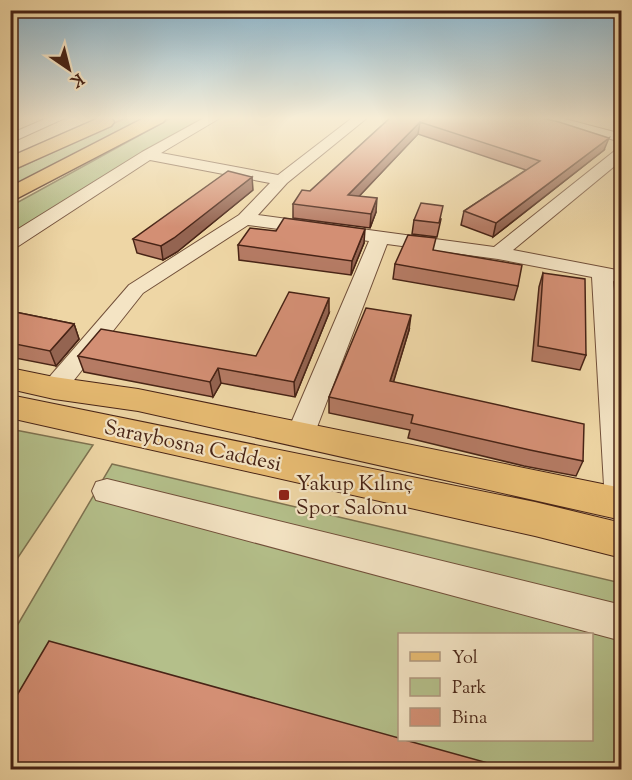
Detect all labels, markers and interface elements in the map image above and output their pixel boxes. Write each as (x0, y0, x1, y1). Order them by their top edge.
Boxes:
north arrow (39, 39, 99, 99)
text: K (64, 66, 88, 92)
street label: Saraybosna Caddesi (101, 414, 284, 480)
place label: Yakup Kılınç Spor Salonu (296, 470, 413, 524)
marker: Yakup Kılınç Spor Salonu (277, 488, 291, 502)
legend (398, 633, 593, 741)
text: Yol (452, 646, 478, 672)
text: Park (452, 676, 487, 702)
text: Bina (452, 706, 487, 732)

